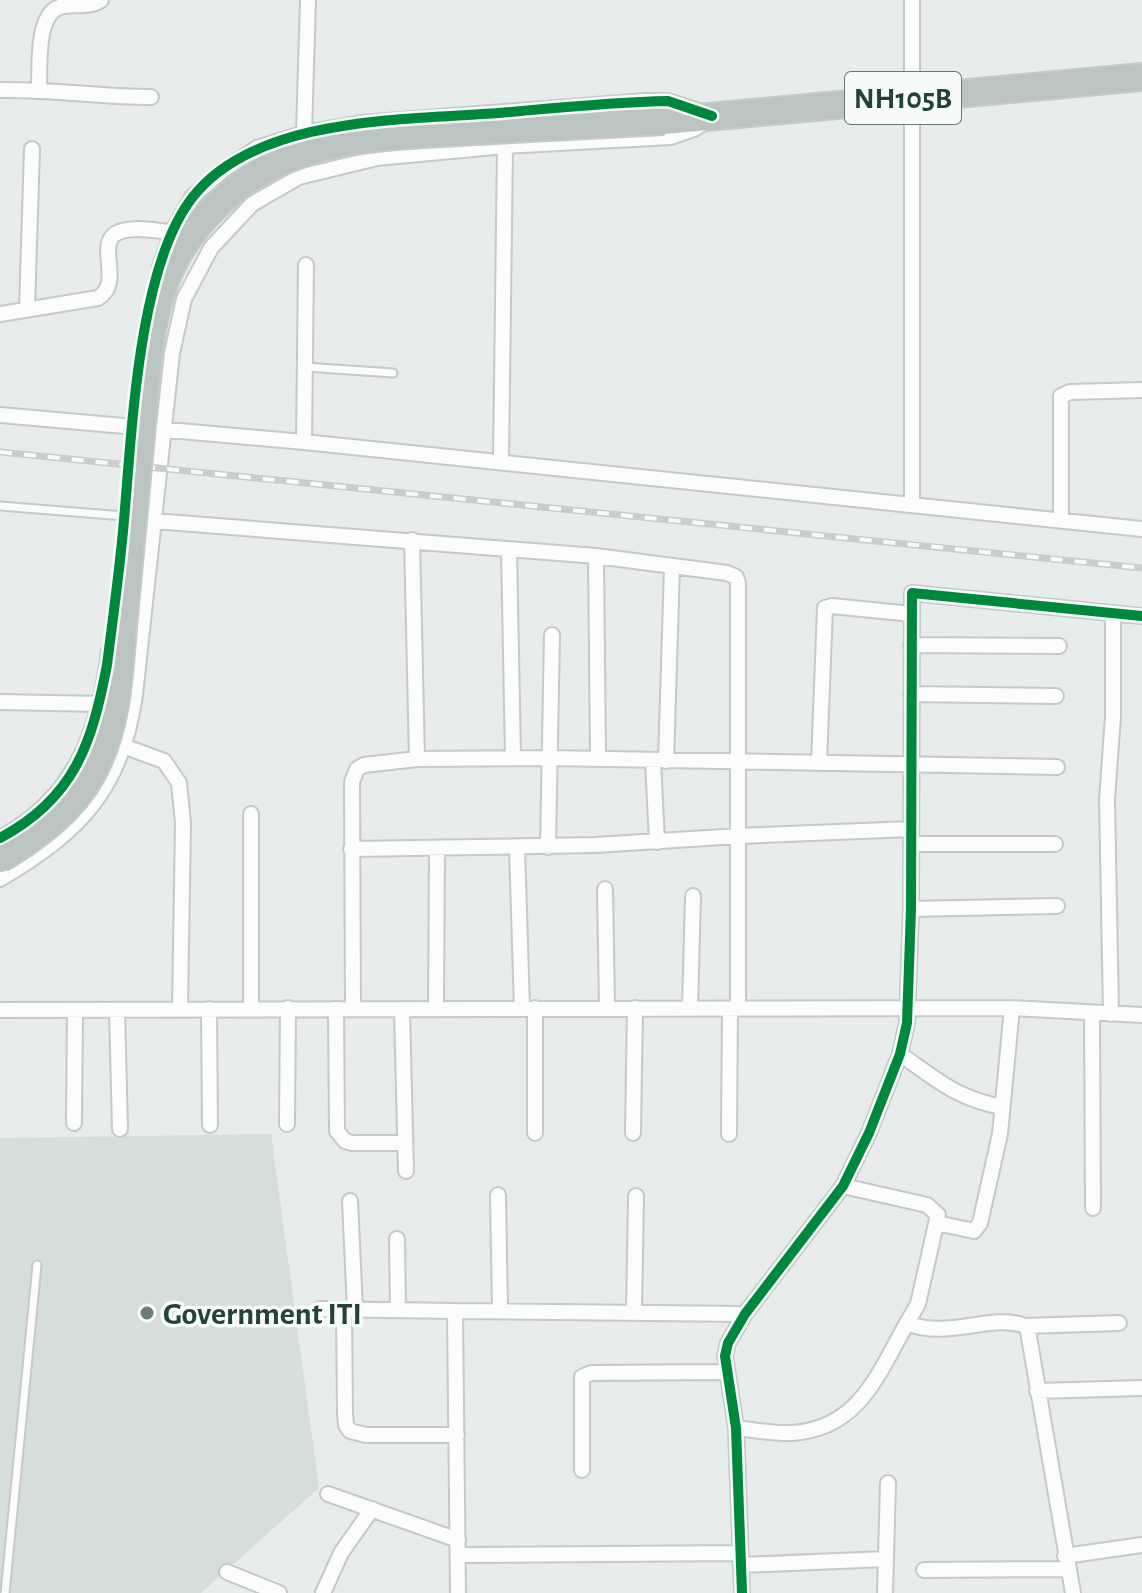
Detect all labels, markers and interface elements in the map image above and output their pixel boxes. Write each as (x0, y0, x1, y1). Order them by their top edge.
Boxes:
road number: NH105B (845, 72, 961, 124)
place label: Government ITI (163, 1298, 362, 1330)
marker: Government ITI (138, 1304, 156, 1322)

